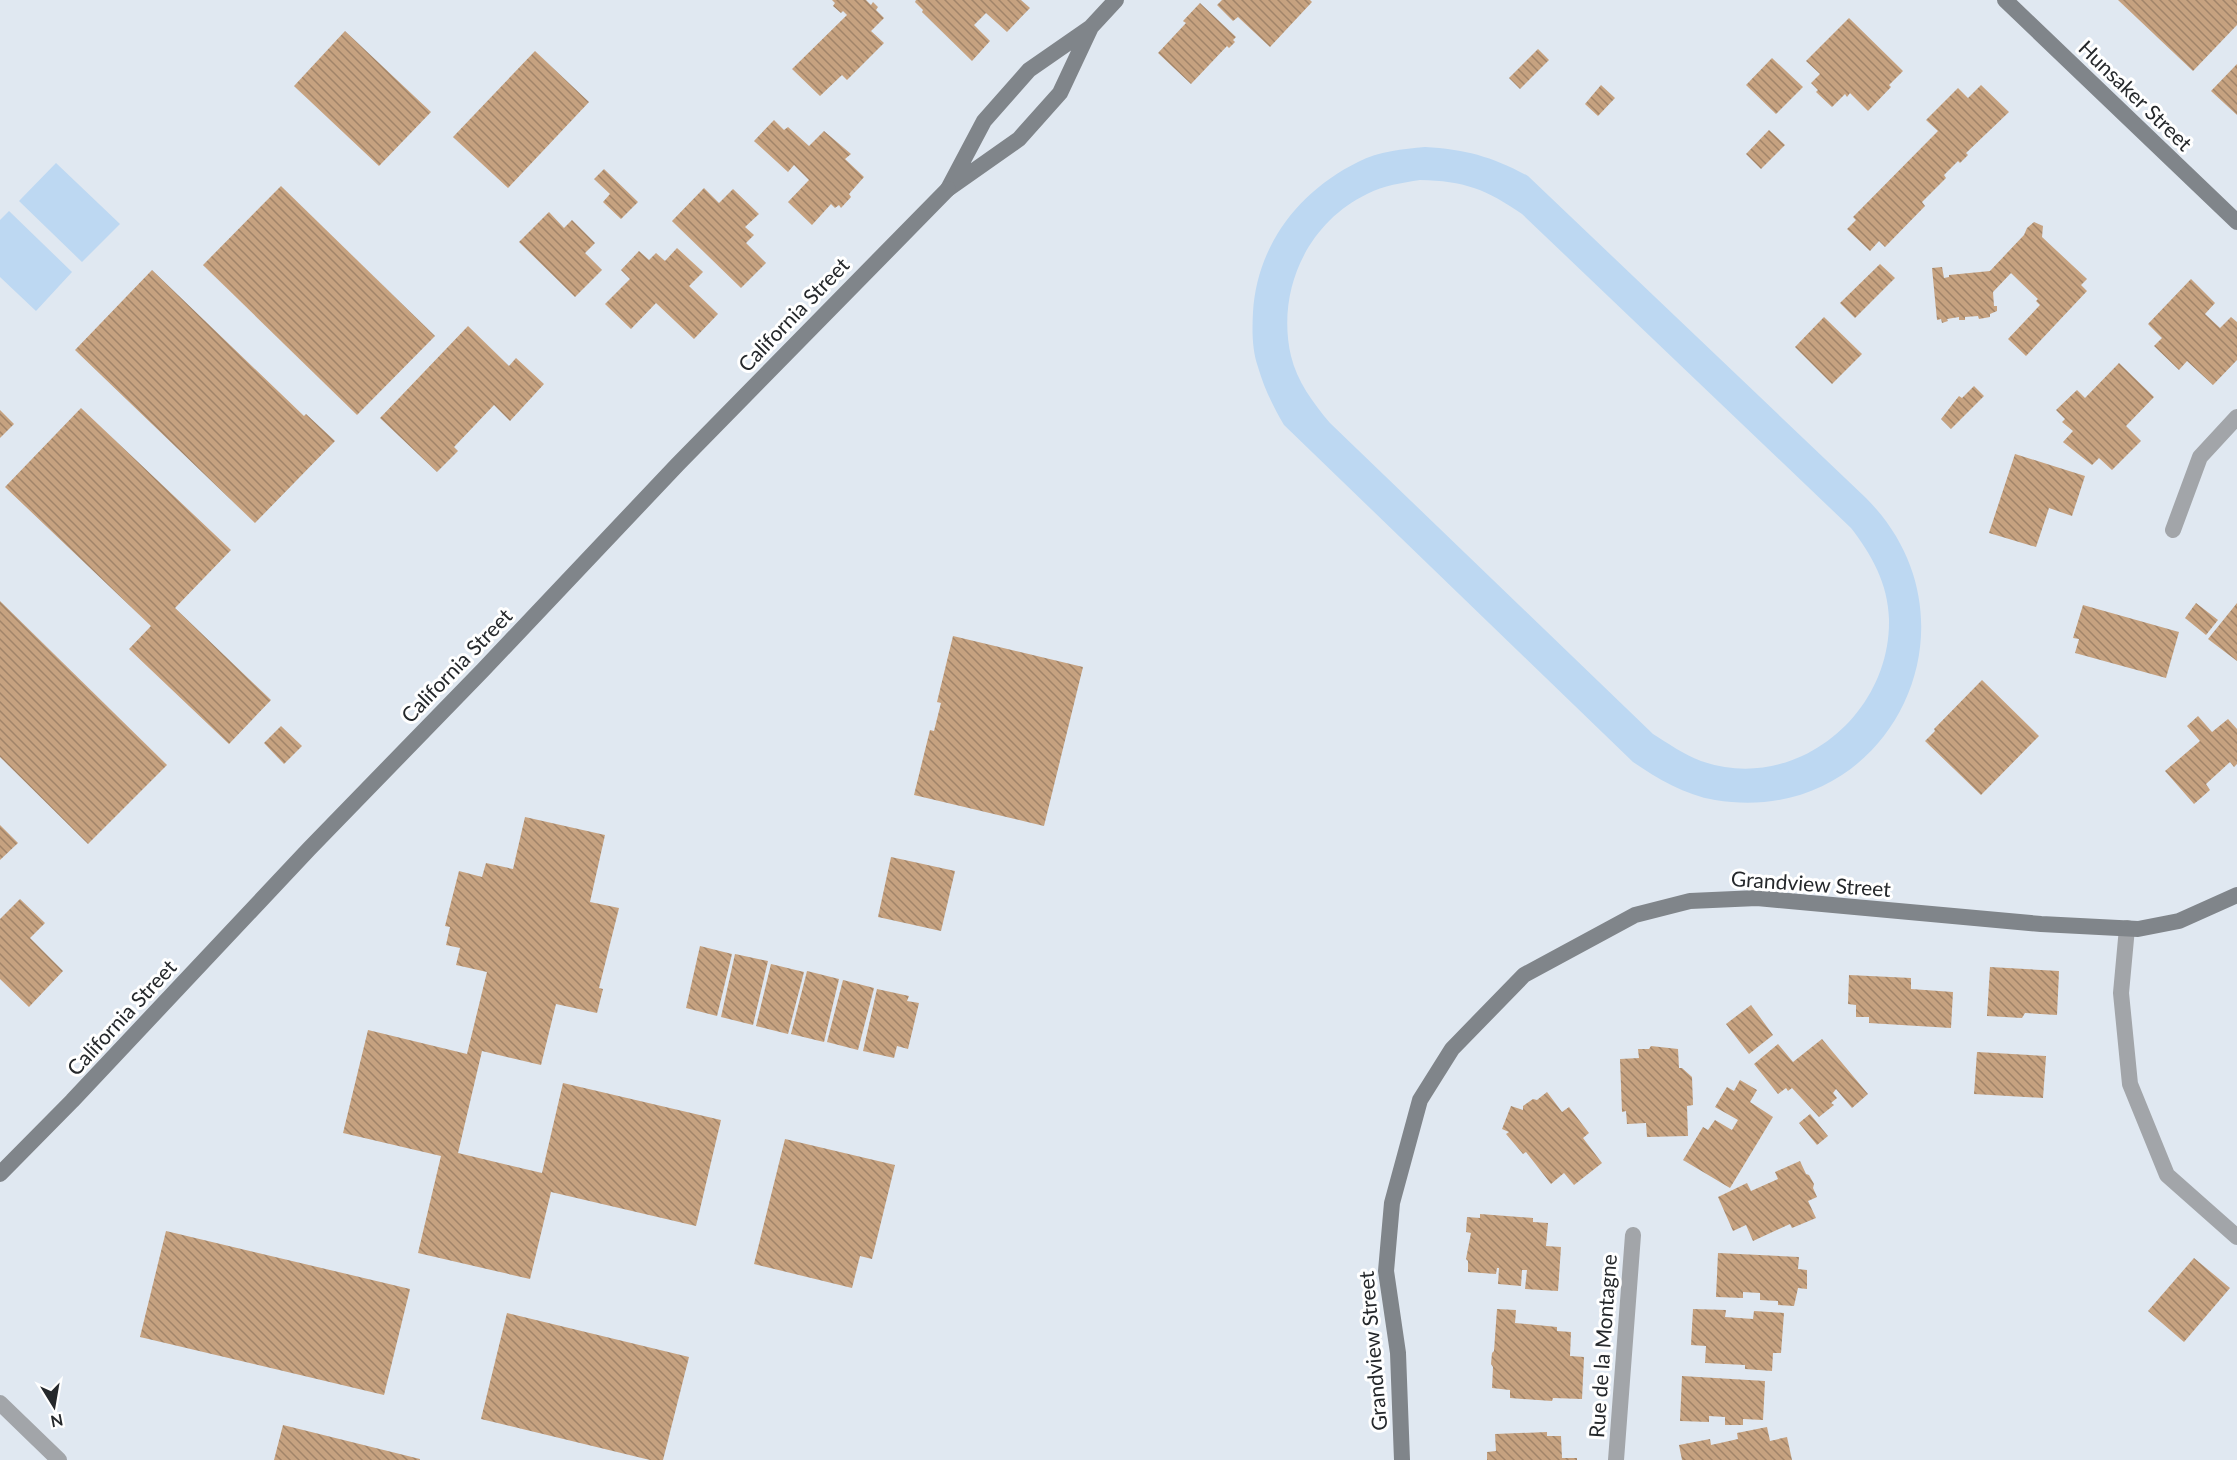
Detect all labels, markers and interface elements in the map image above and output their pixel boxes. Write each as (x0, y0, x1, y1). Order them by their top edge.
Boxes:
street label: Hunsaker Street (2074, 35, 2198, 156)
street label: California Street (732, 251, 854, 376)
street label: California Street (395, 602, 517, 727)
street label: Grandview Street (1730, 865, 1892, 901)
street label: California Street (61, 954, 181, 1080)
street label: Rue de la Montagne (1583, 1253, 1621, 1439)
street label: Grandview Street (1353, 1270, 1391, 1432)
north arrow (24, 1376, 84, 1436)
text: N (49, 1411, 65, 1432)

